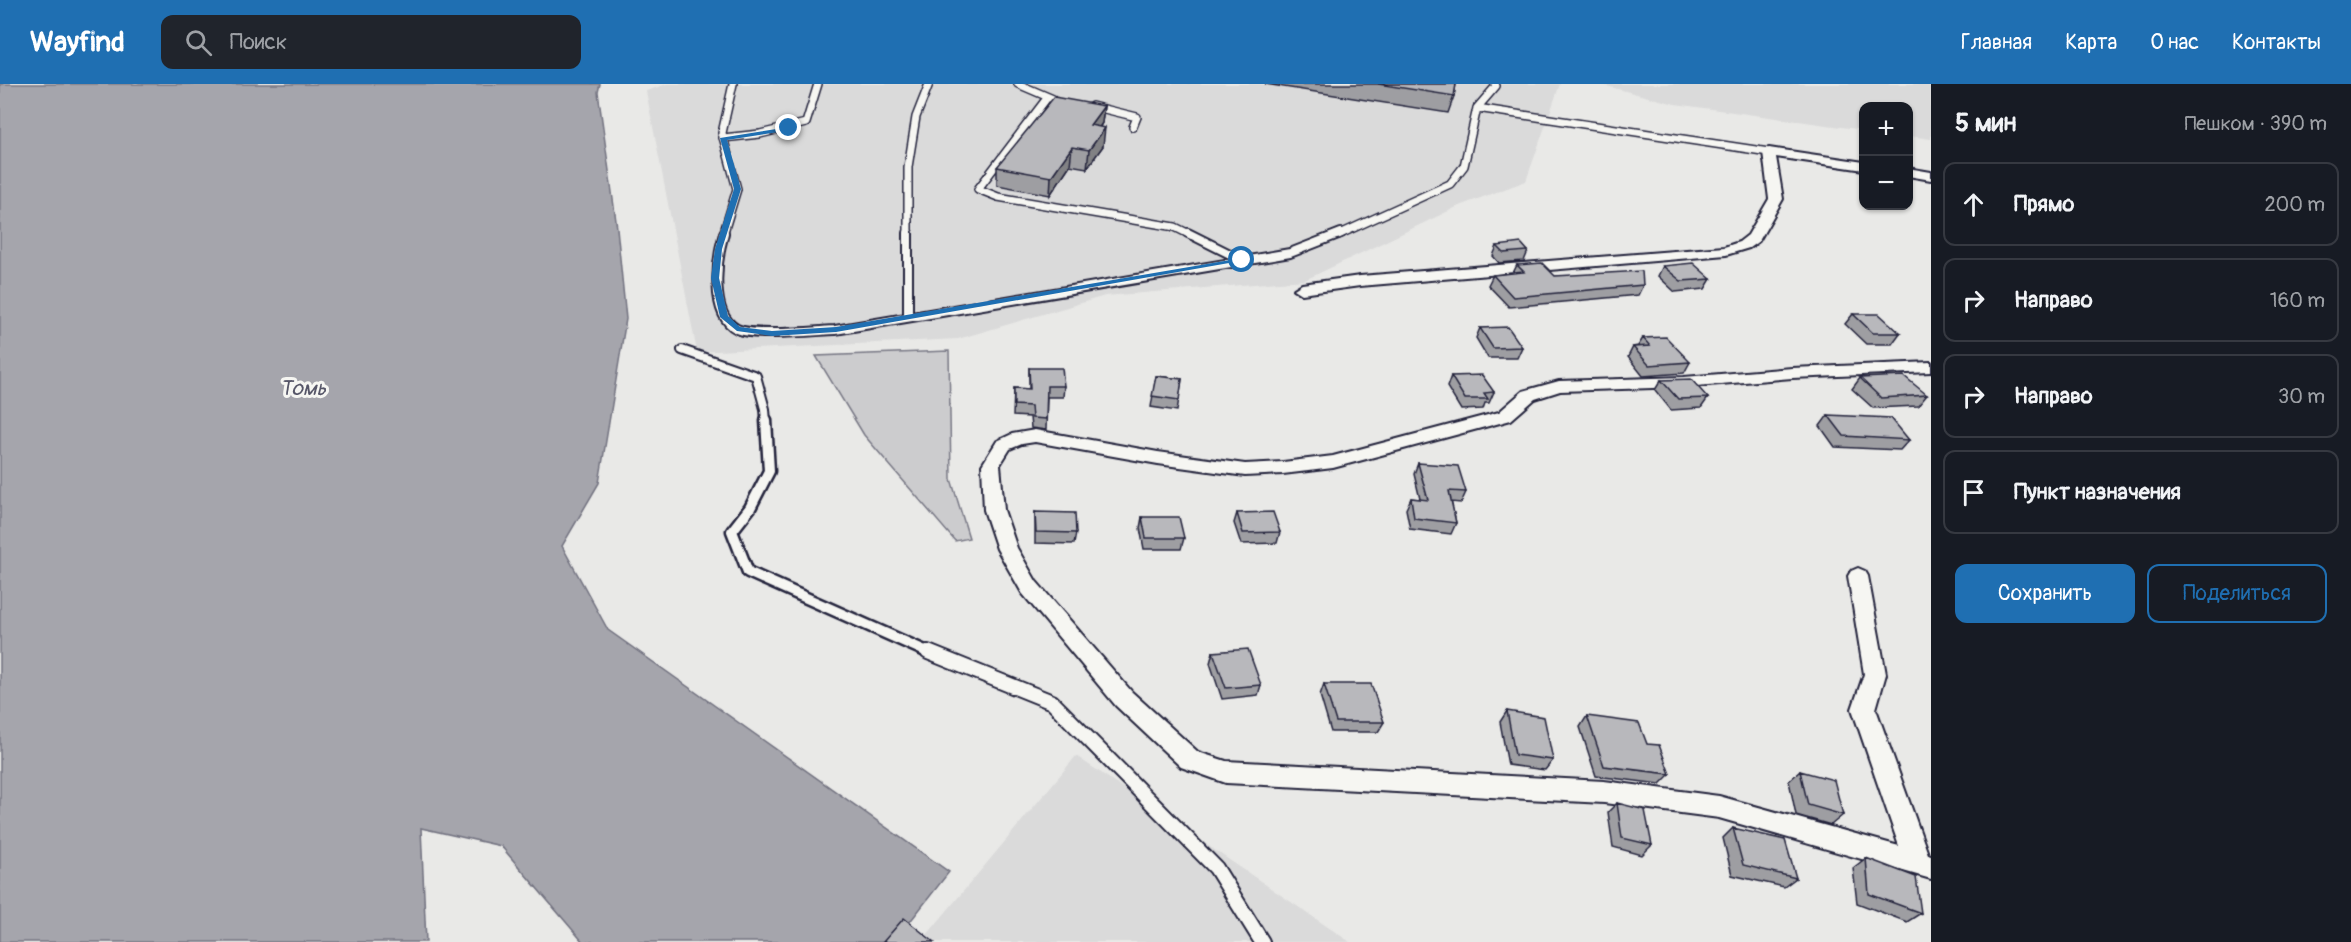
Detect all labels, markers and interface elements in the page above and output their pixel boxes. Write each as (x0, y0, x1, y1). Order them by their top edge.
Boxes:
search box (161, 15, 581, 69)
text: Wayfind (30, 25, 125, 60)
icon: search (182, 26, 215, 59)
text: Поиск (230, 28, 287, 56)
text: Главная (1961, 29, 2032, 56)
text: Карта (2065, 29, 2117, 56)
text: О нас (2150, 29, 2199, 56)
text: Контакты (2232, 29, 2321, 56)
map controls (1859, 102, 1913, 210)
button: + (1859, 102, 1913, 156)
text: 5 мин (1955, 107, 2016, 139)
text: Пешком · 390 m (2184, 111, 2327, 136)
route end (775, 114, 801, 140)
button: − (1859, 156, 1913, 210)
icon: ahead (1957, 188, 1990, 221)
text: Прямо (2014, 190, 2074, 218)
text: 200 m (2264, 192, 2325, 217)
route start (1228, 246, 1254, 272)
icon: right (1957, 284, 1990, 317)
text: Направо (2014, 286, 2093, 314)
text: 160 m (2270, 288, 2325, 313)
water label: Томь (280, 375, 327, 402)
icon: right (1957, 380, 1990, 413)
text: Направо (2014, 382, 2093, 410)
text: 30 m (2278, 384, 2325, 409)
icon: arrive (1957, 476, 1990, 509)
text: Пункт назначения (2014, 478, 2181, 506)
button: Сохранить (1955, 564, 2135, 623)
button: Поделиться (2147, 564, 2327, 623)

